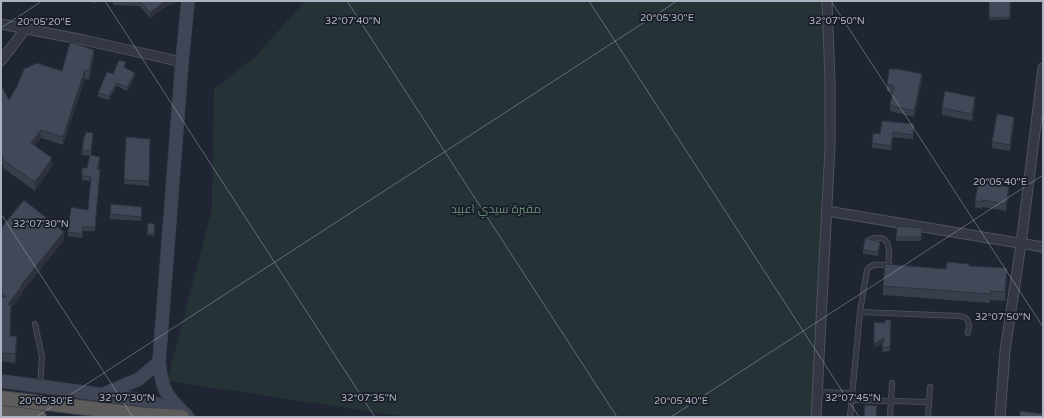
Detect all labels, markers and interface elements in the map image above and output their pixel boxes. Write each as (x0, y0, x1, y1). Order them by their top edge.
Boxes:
text: 20°05'30"E (640, 12, 694, 24)
text: 32°07'40"N (325, 15, 381, 27)
text: 32°07'50"N (809, 15, 865, 27)
text: 20°05'20"E (17, 16, 71, 28)
text: 20°05'40"E (973, 176, 1027, 188)
park label: مقبرة سيدي اعبيد (451, 202, 541, 219)
text: 32°07'30"N (13, 218, 69, 230)
text: 32°07'50"N (975, 311, 1031, 323)
text: 32°07'30"N (99, 392, 155, 404)
text: 32°07'35"N (341, 392, 397, 404)
text: 32°07'45"N (825, 392, 881, 404)
text: 20°05'30"E (19, 395, 73, 407)
text: 20°05'40"E (654, 395, 708, 407)

